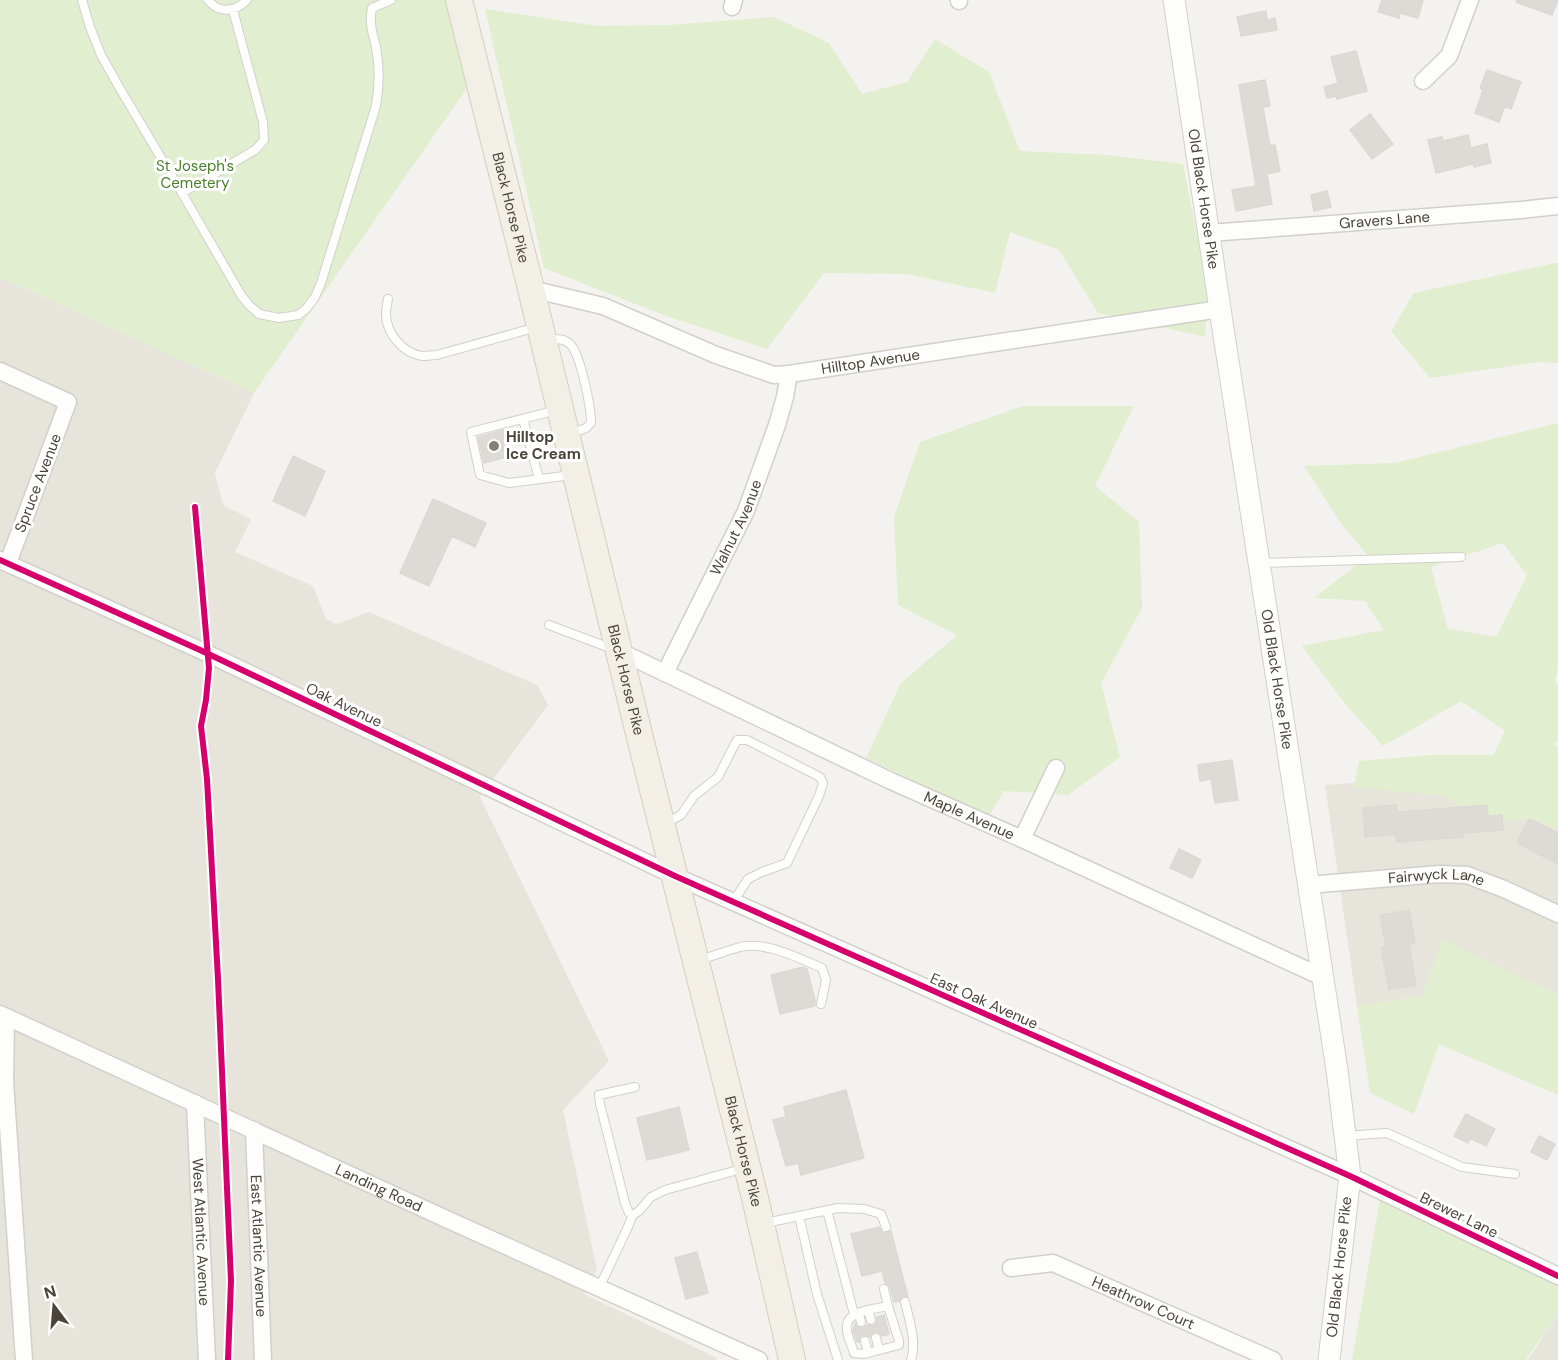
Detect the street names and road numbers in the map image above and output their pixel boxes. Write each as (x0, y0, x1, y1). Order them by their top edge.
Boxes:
street label: Old Black Horse Pike (1183, 127, 1224, 270)
street label: Black Horse Pike (487, 150, 534, 265)
street label: Gravers Lane (1338, 207, 1431, 233)
street label: Hilltop Avenue (820, 344, 921, 379)
street label: Spruce Avenue (10, 431, 66, 535)
street label: Walnut Avenue (705, 477, 766, 579)
street label: Old Black Horse Pike (1256, 608, 1298, 751)
street label: Black Horse Pike (603, 622, 649, 737)
street label: Oak Avenue (303, 678, 385, 732)
street label: Maple Avenue (921, 787, 1018, 844)
street label: Fairwyck Lane (1387, 864, 1488, 891)
street label: East Oak Avenue (927, 968, 1041, 1034)
street label: Black Horse Pike (720, 1094, 767, 1209)
street label: West Atlantic Avenue (188, 1158, 214, 1306)
street label: Landing Road (332, 1159, 426, 1217)
street label: East Atlantic Avenue (246, 1174, 271, 1317)
street label: Brewer Lane (1416, 1187, 1502, 1243)
street label: Old Black Horse Pike (1322, 1196, 1356, 1338)
street label: Heathrow Court (1089, 1271, 1198, 1334)

